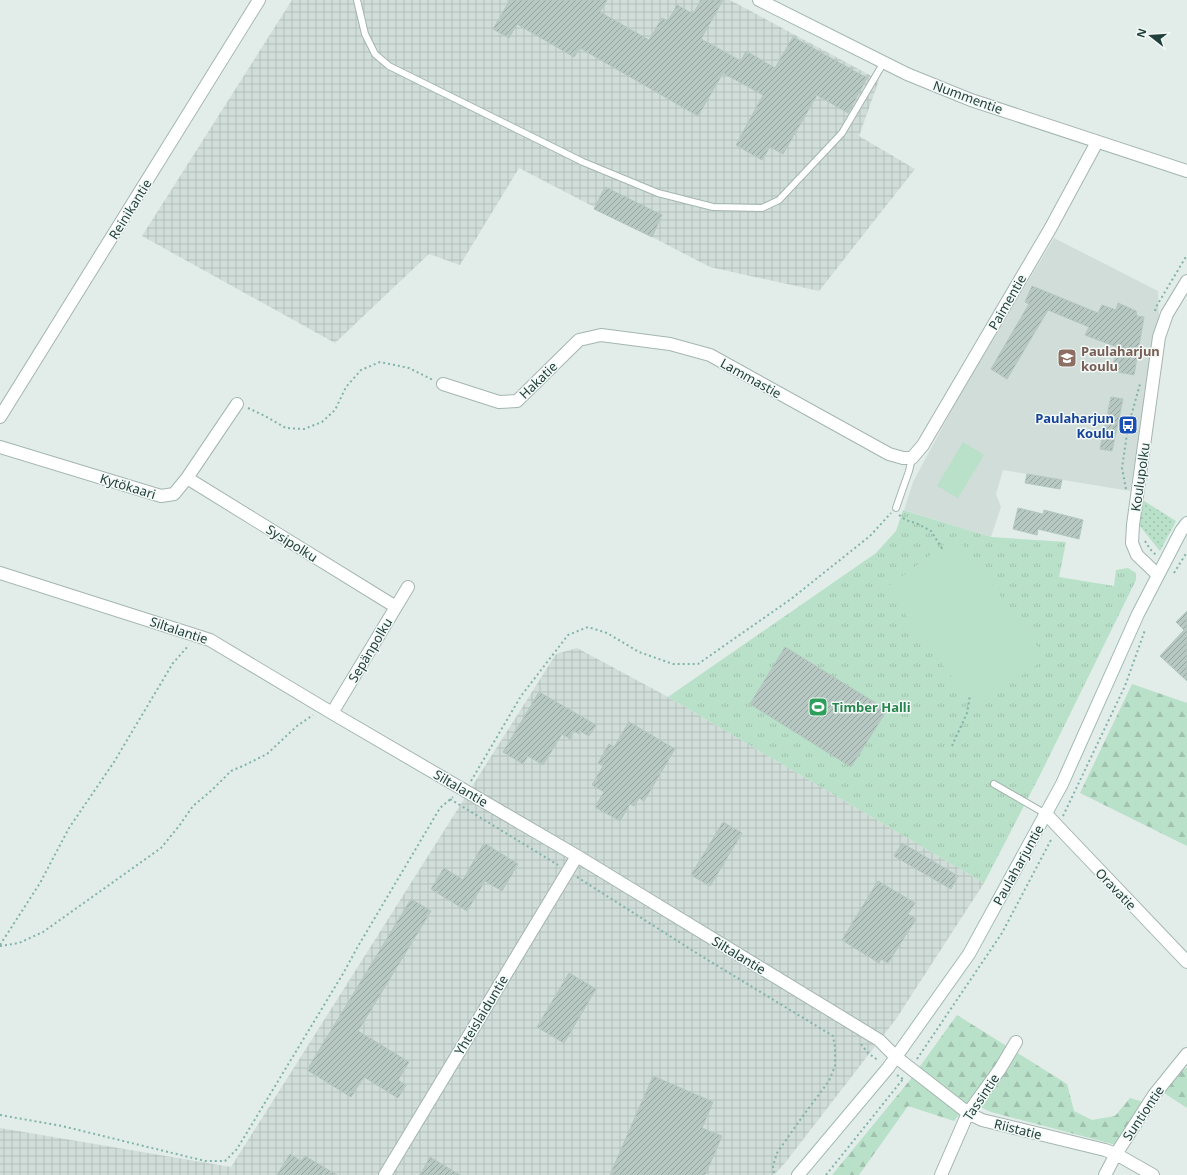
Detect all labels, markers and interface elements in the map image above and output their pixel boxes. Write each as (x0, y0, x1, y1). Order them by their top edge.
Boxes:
north arrow (1131, 16, 1171, 56)
text: N (1132, 26, 1149, 39)
street label: Nummentie (931, 76, 1005, 118)
street label: Reinikantie (104, 175, 156, 243)
street label: Paimentie (984, 271, 1030, 333)
place label: Paulaharjun koulu (1081, 342, 1160, 375)
school or university icon: Paulaharjun koulu (1056, 347, 1078, 369)
street label: Lammastie (717, 354, 785, 402)
street label: Hakatie (515, 357, 561, 403)
place label: Paulaharjun Koulu (1035, 409, 1114, 442)
bus stop icon: Paulaharjun Koulu (1117, 414, 1139, 436)
street label: Koulupolku (1126, 441, 1154, 513)
street label: Kytökaari (98, 469, 158, 503)
street label: Sysipolku (263, 520, 321, 566)
street label: Siltalantie (148, 612, 210, 648)
street label: Sepänpolku (344, 615, 396, 685)
sports icon: Timber Halli (807, 696, 829, 718)
place label: Timber Halli (832, 698, 911, 716)
street label: Siltalantie (431, 765, 491, 811)
street label: Paulaharjuntie (988, 822, 1048, 908)
street label: Oravatie (1092, 864, 1140, 914)
street label: Siltalantie (709, 932, 769, 978)
street label: Yhteislaiduntie (450, 972, 512, 1058)
street label: Tassintie (959, 1070, 1003, 1124)
street label: Suntiontie (1118, 1082, 1168, 1144)
street label: Riistatie (992, 1114, 1044, 1144)

